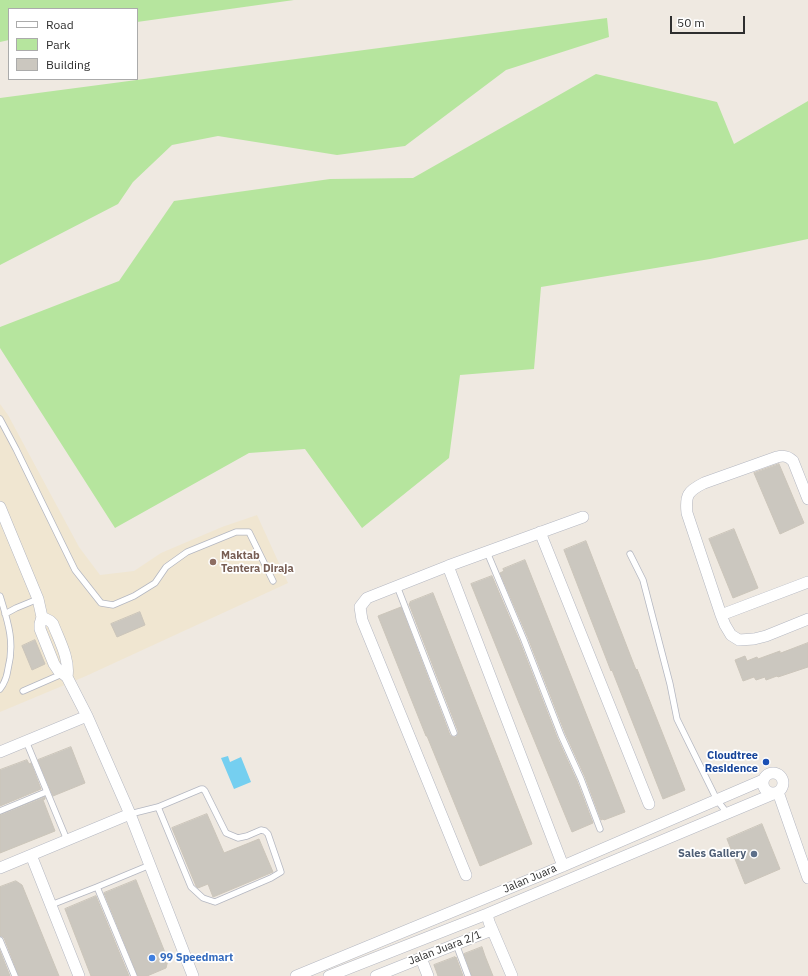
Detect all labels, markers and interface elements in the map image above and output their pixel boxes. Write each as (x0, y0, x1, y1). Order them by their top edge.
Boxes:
legend (8, 8, 138, 80)
scale bar (672, 8, 747, 34)
text: 50 m (677, 15, 705, 30)
text: Road (46, 17, 74, 32)
text: Park (46, 37, 70, 52)
text: Building (46, 57, 90, 72)
place label: Maktab Tentera Diraja (221, 549, 294, 575)
marker: Maktab Tentera Diraja (208, 557, 218, 567)
place label: Cloudtree Residence (705, 749, 758, 775)
marker: Cloudtree Residence (761, 757, 771, 767)
place label: Sales Gallery (678, 847, 746, 861)
marker: Sales Gallery (749, 849, 759, 859)
street label: Jalan Juara (501, 862, 559, 896)
street label: Jalan Juara 2/1 (407, 928, 483, 968)
place label: 99 Speedmart (160, 951, 233, 965)
marker: 99 Speedmart (147, 953, 157, 963)

